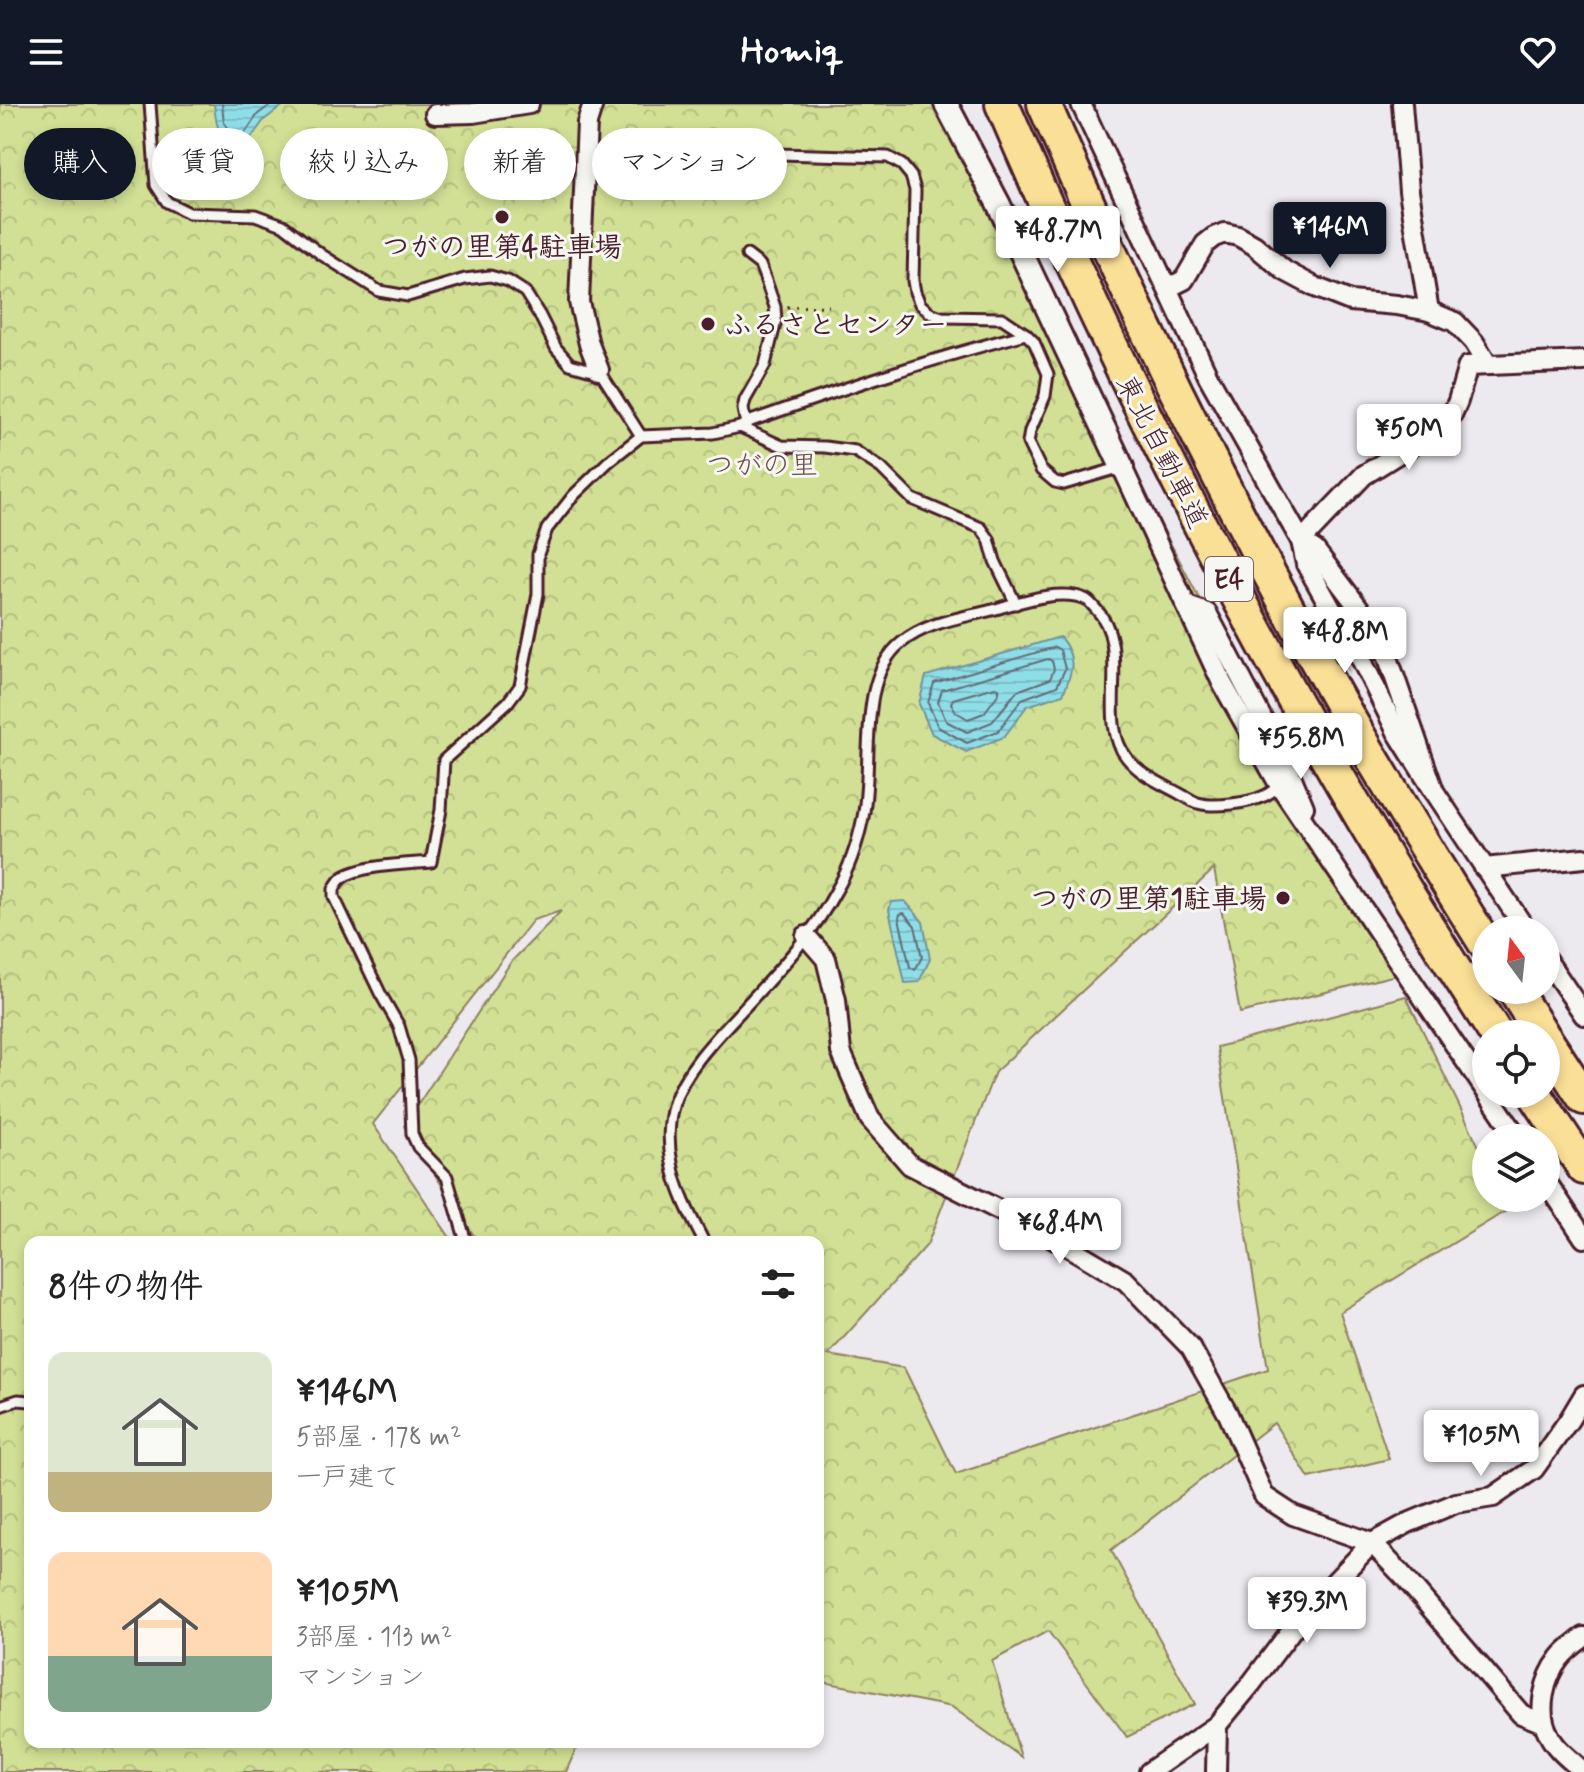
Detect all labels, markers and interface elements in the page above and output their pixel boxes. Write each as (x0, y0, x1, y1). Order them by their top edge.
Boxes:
text: Homiq (740, 29, 844, 76)
icon: menu (24, 30, 68, 74)
icon: heart (1516, 30, 1560, 74)
chip: 購入 (24, 128, 136, 200)
chip: 賃貸 (152, 128, 264, 200)
chip: 絞り込み (280, 128, 448, 200)
chip: 新着 (464, 128, 576, 200)
chip: マンション (592, 128, 787, 200)
pin: ¥146M (1274, 202, 1386, 270)
pin: ¥48.7M (993, 206, 1123, 274)
marker: つがの里第4駐車場 (493, 208, 511, 226)
text: ¥146M (1291, 211, 1369, 245)
text: ¥48.7M (1014, 215, 1102, 249)
place label: つがの里第4駐車場 (382, 230, 622, 267)
place label: ふるさとセンター (724, 308, 947, 345)
marker: ふるさとセンター (699, 315, 717, 333)
street label: 東北自動車道 (1106, 369, 1215, 535)
pin: ¥50M (1362, 404, 1456, 472)
text: ¥50M (1375, 413, 1443, 447)
park label: つがの里 (706, 448, 818, 485)
road number: E4 (1205, 557, 1253, 601)
pin: ¥48.8M (1280, 607, 1410, 675)
text: ¥48.8M (1301, 616, 1389, 650)
pin: ¥55.8M (1236, 713, 1366, 781)
text: ¥55.8M (1257, 722, 1345, 756)
place label: つがの里第1駐車場 (1030, 882, 1267, 919)
marker: つがの里第1駐車場 (1274, 889, 1292, 907)
north arrow (1472, 916, 1560, 1004)
map controls (1472, 916, 1560, 1212)
button: locate (1472, 1020, 1560, 1108)
button: layers (1472, 1124, 1560, 1212)
pin: ¥68.4M (995, 1198, 1125, 1266)
text: ¥68.4M (1017, 1207, 1103, 1241)
icon: filters (756, 1262, 800, 1306)
text: 8件の物件 (48, 1265, 203, 1310)
text: ¥146M (296, 1370, 397, 1415)
icon: home (112, 1384, 208, 1480)
pin: ¥105M (1425, 1410, 1537, 1478)
text: ¥105M (1442, 1419, 1520, 1453)
text: 5部屋 · 178 m² (296, 1421, 462, 1455)
text: 一戸建て (296, 1461, 400, 1495)
text: ¥105M (296, 1570, 399, 1615)
pin: ¥39.3M (1242, 1577, 1372, 1645)
icon: home (112, 1584, 208, 1680)
text: ¥39.3M (1266, 1586, 1348, 1620)
text: 3部屋 · 113 m² (296, 1621, 452, 1655)
text: マンション (296, 1661, 425, 1695)

